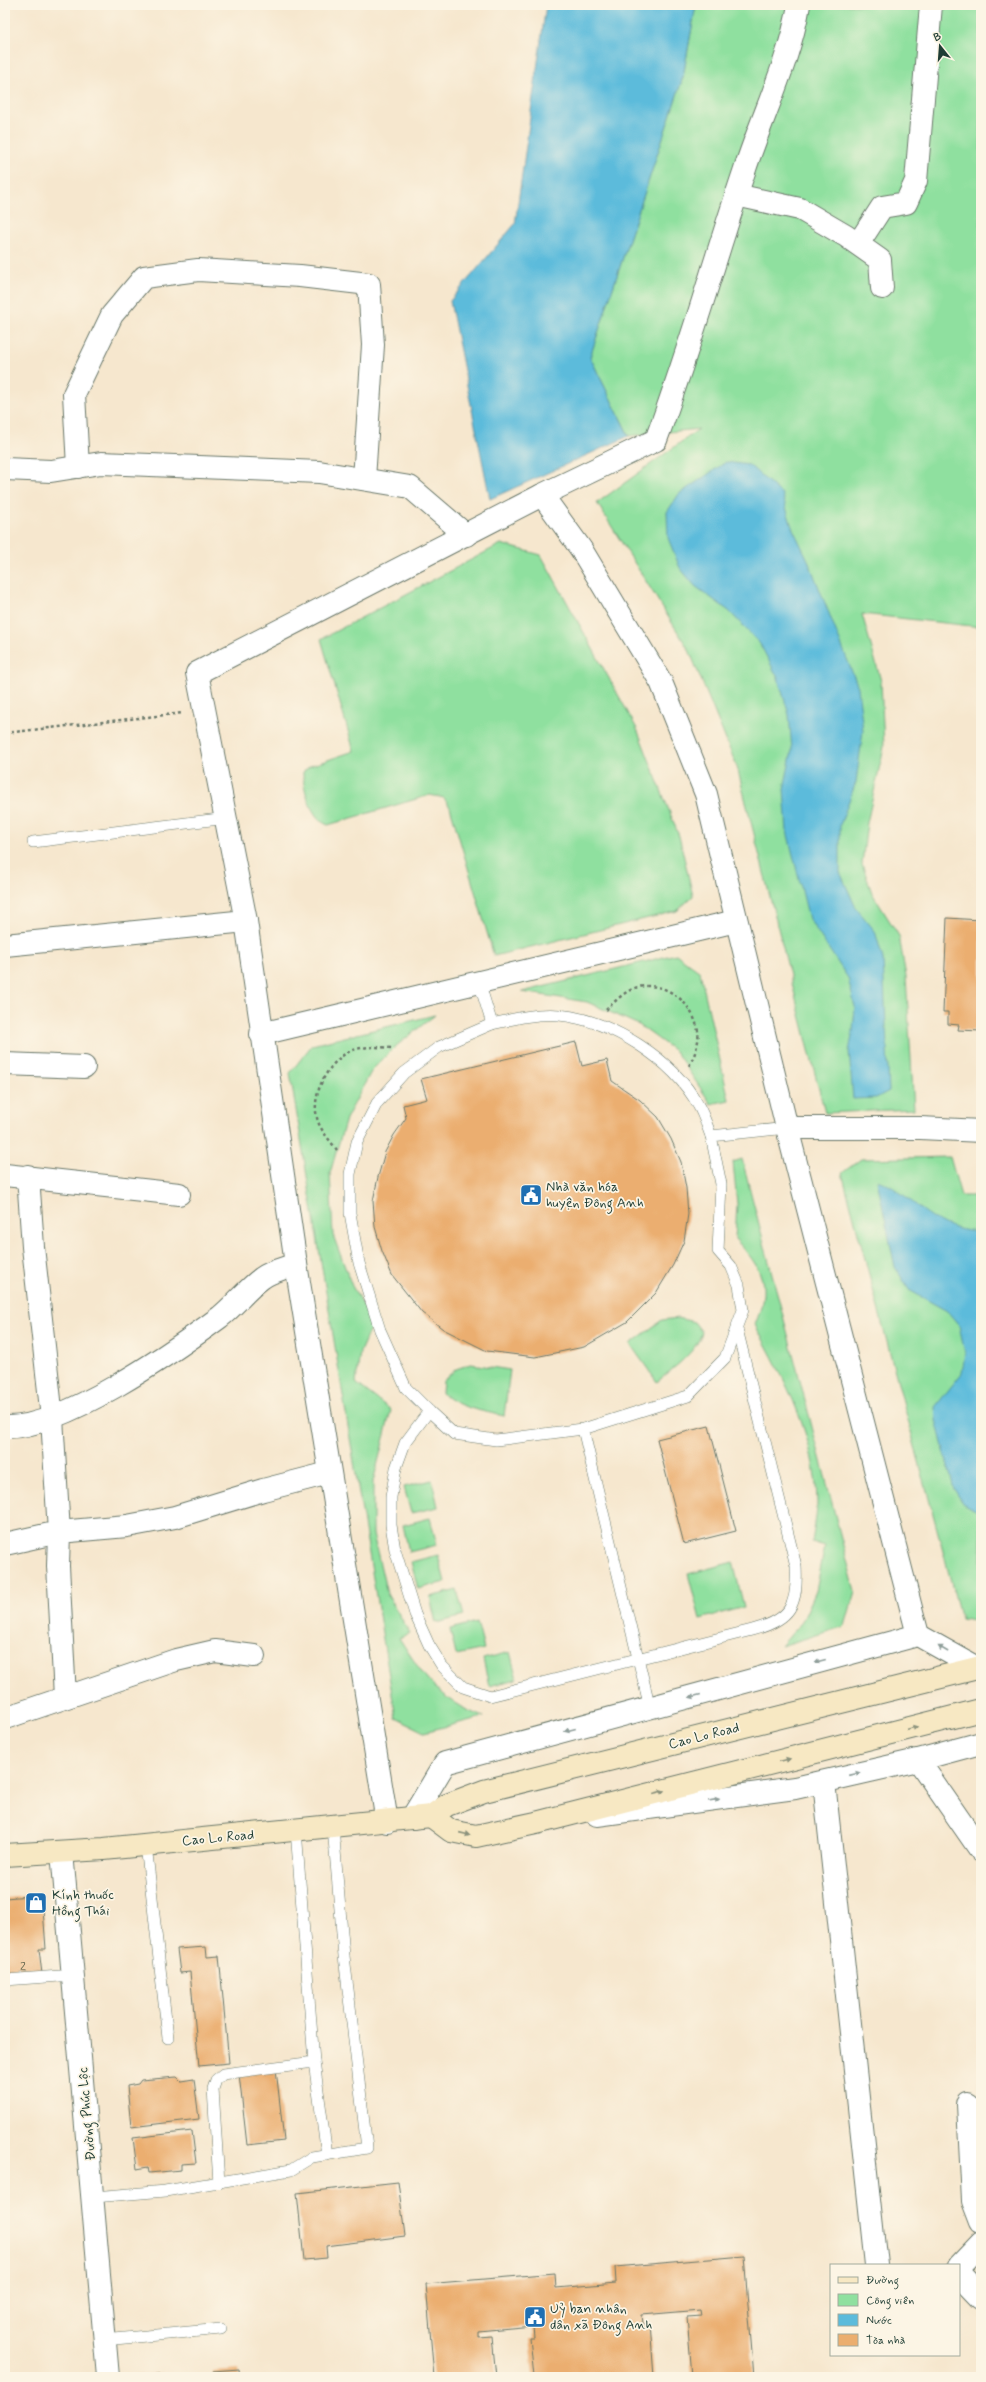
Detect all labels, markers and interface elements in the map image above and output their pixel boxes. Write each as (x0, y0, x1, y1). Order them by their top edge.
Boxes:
north arrow (920, 26, 960, 66)
text: B (932, 30, 943, 45)
place label: Nhà văn hóa huyện Đông Anh (546, 1178, 644, 1214)
public building icon: Nhà văn hóa huyện Đông Anh (518, 1182, 544, 1208)
one-way arrow (937, 1645, 949, 1652)
one-way arrow (814, 1658, 826, 1664)
one-way arrow (689, 1693, 701, 1699)
street label: Cao Lo Road (667, 1719, 741, 1753)
one-way arrow (905, 1725, 918, 1731)
one-way arrow (564, 1727, 576, 1733)
one-way arrow (780, 1757, 792, 1763)
one-way arrow (849, 1771, 861, 1777)
one-way arrow (654, 1789, 666, 1795)
one-way arrow (708, 1797, 720, 1803)
street label: Cao Lo Road (181, 1826, 255, 1850)
one-way arrow (459, 1831, 471, 1837)
place label: Kính thuốc Hồng Thái (52, 1886, 114, 1922)
shop icon: Kính thuốc Hồng Thái (23, 1890, 49, 1916)
house number: 2 (20, 1959, 26, 1975)
street label: Đường Phúc Lộc (74, 2066, 102, 2161)
legend (830, 2264, 960, 2356)
text: Đường (866, 2273, 899, 2290)
text: Công viên (866, 2293, 914, 2310)
place label: Uỷ ban nhân dân xã Đông Anh (550, 2300, 653, 2336)
public building icon: Uỷ ban nhân dân xã Đông Anh (522, 2304, 548, 2330)
text: Nước (866, 2313, 892, 2329)
text: Tòa nhà (866, 2333, 906, 2349)

